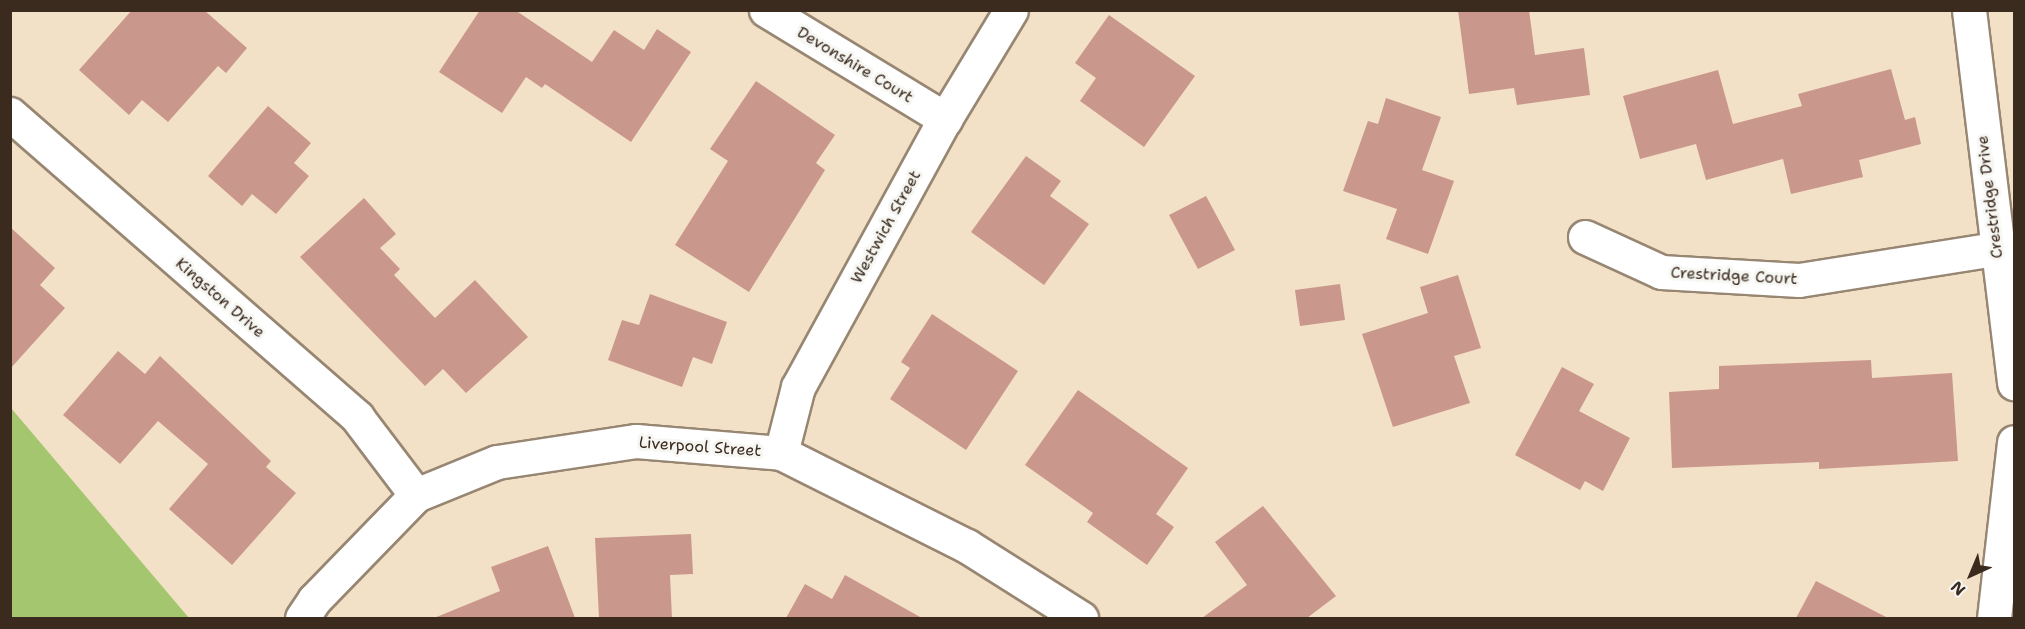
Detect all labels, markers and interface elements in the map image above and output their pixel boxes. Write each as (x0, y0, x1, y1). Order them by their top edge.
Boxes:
street label: Devonshire Court (793, 23, 917, 107)
street label: Crestridge Drive (1973, 134, 2007, 260)
street label: Westwich Street (847, 167, 925, 287)
street label: Kingston Drive (171, 254, 269, 342)
street label: Crestridge Court (1670, 263, 1798, 289)
street label: Liverpool Street (638, 433, 762, 461)
north arrow (1941, 545, 2001, 605)
text: N (1946, 576, 1970, 600)

